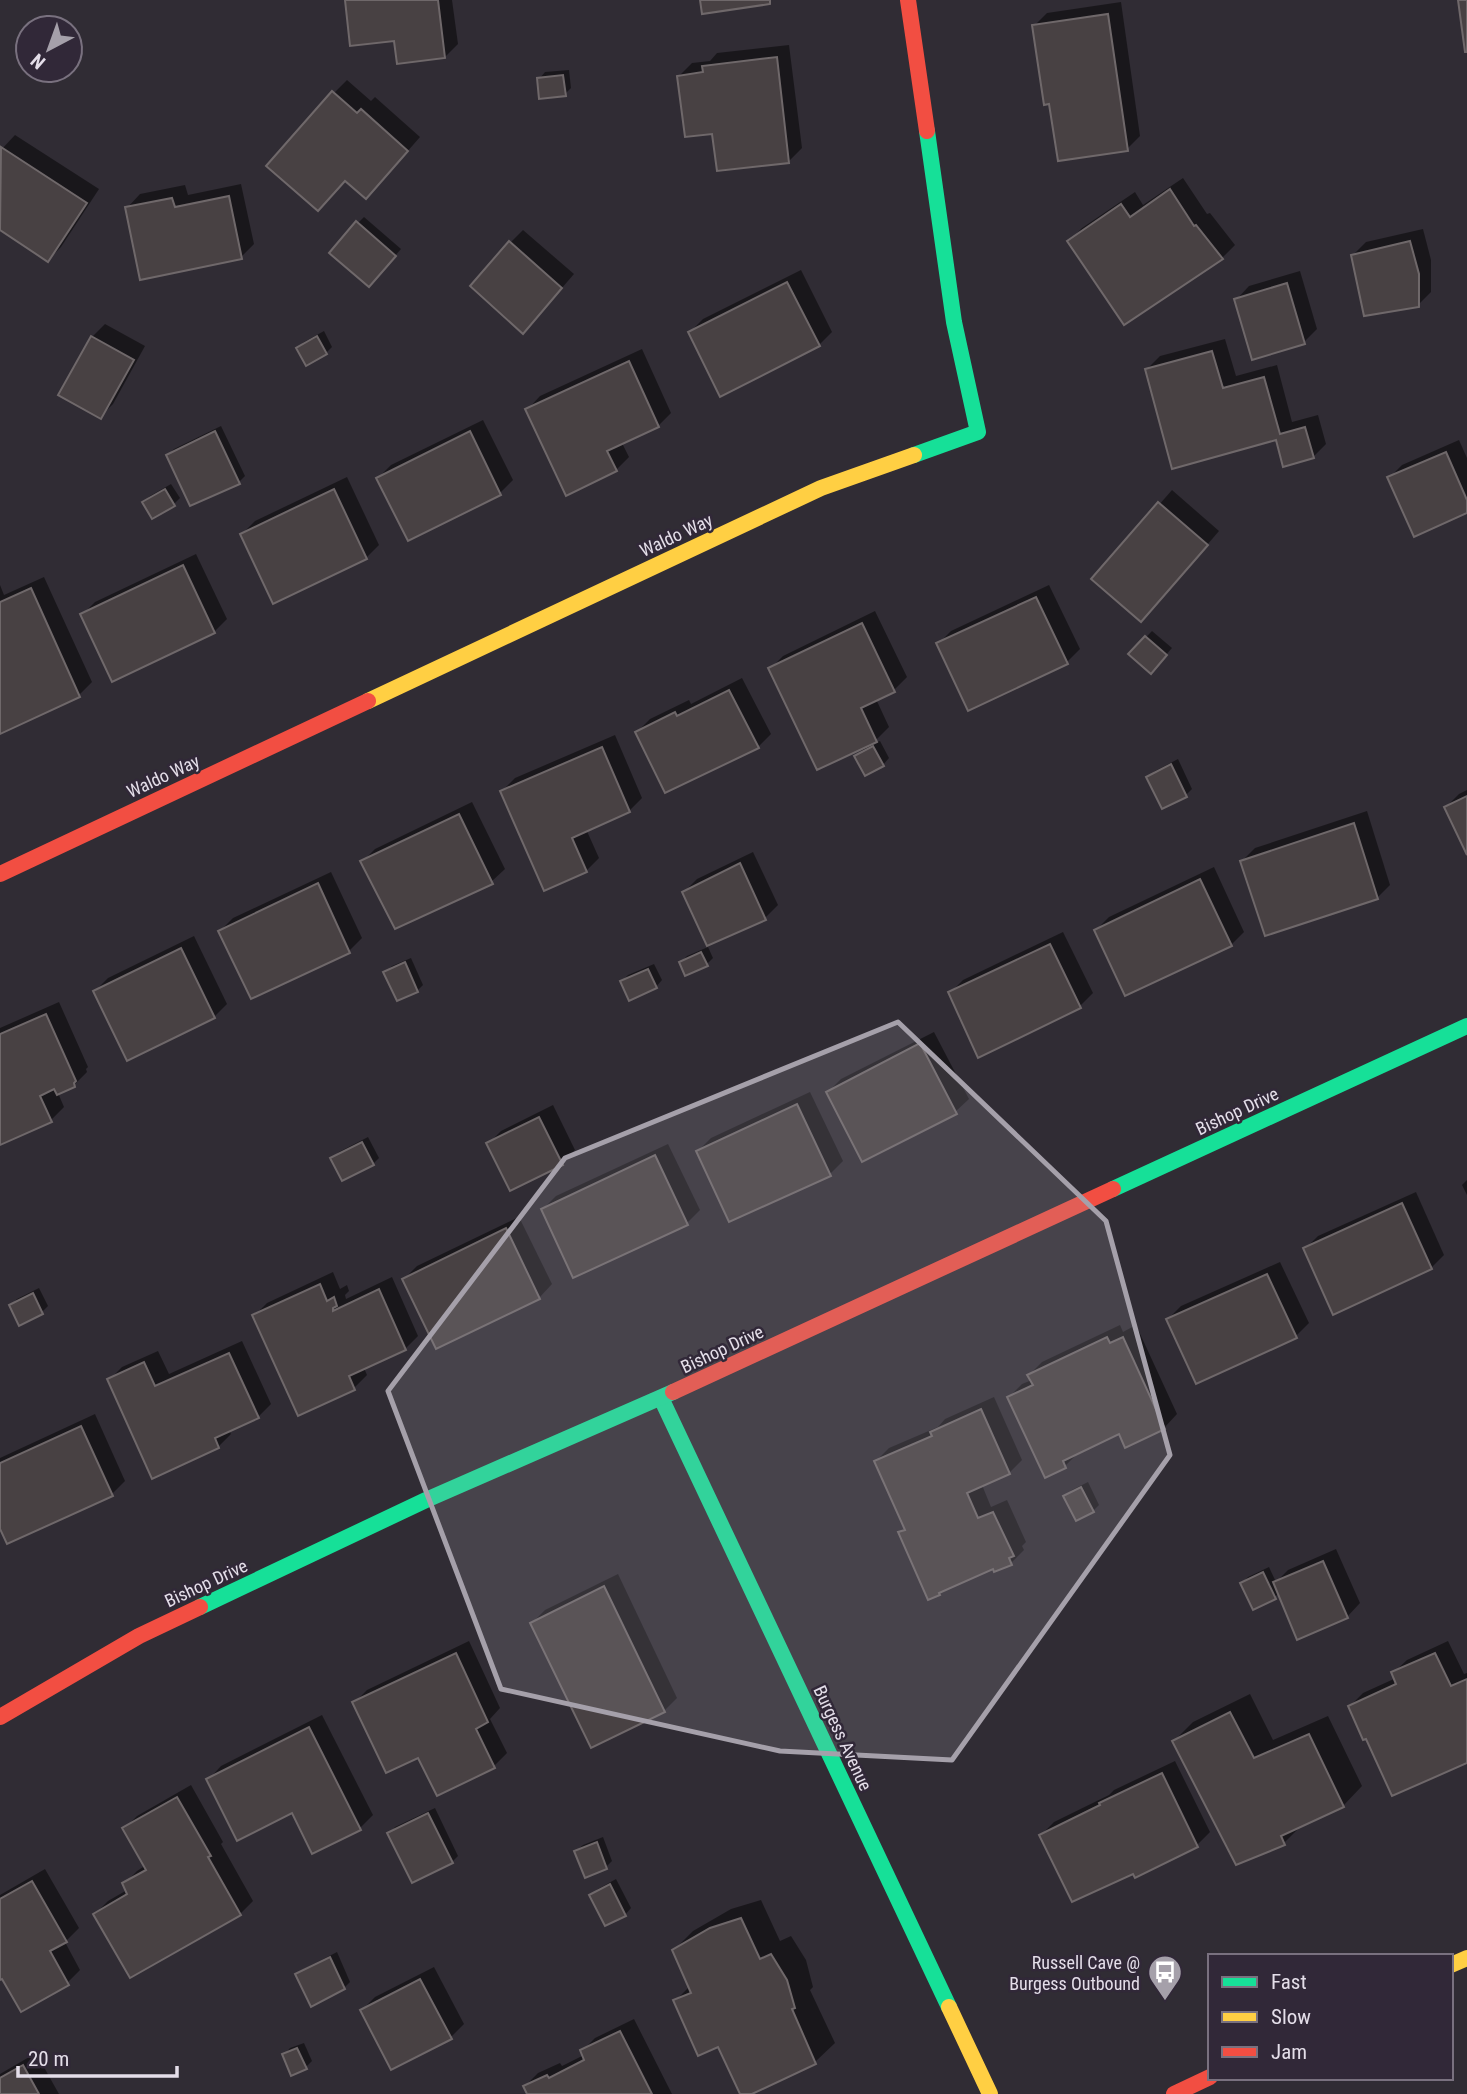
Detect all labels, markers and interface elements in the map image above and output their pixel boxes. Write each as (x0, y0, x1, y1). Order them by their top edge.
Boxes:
north arrow (14, 14, 84, 84)
text: N (26, 49, 50, 74)
street label: Waldo Way (636, 509, 716, 561)
street label: Waldo Way (123, 750, 203, 802)
street label: Bishop Drive (1192, 1083, 1282, 1139)
street label: Bishop Drive (677, 1321, 767, 1377)
street label: Bishop Drive (161, 1555, 251, 1611)
street label: Burgess Avenue (809, 1682, 877, 1794)
place label: Russell Cave @ Burgess Outbound (1009, 1952, 1140, 1994)
bus stop icon: Russell Cave @ Burgess Outbound (1146, 1953, 1184, 2002)
legend (1208, 1954, 1453, 2080)
text: Fast (1271, 1970, 1307, 1994)
text: Slow (1271, 2005, 1311, 2029)
scale bar (18, 2035, 177, 2078)
text: Jam (1271, 2040, 1307, 2064)
text: 20 m (28, 2047, 69, 2071)

